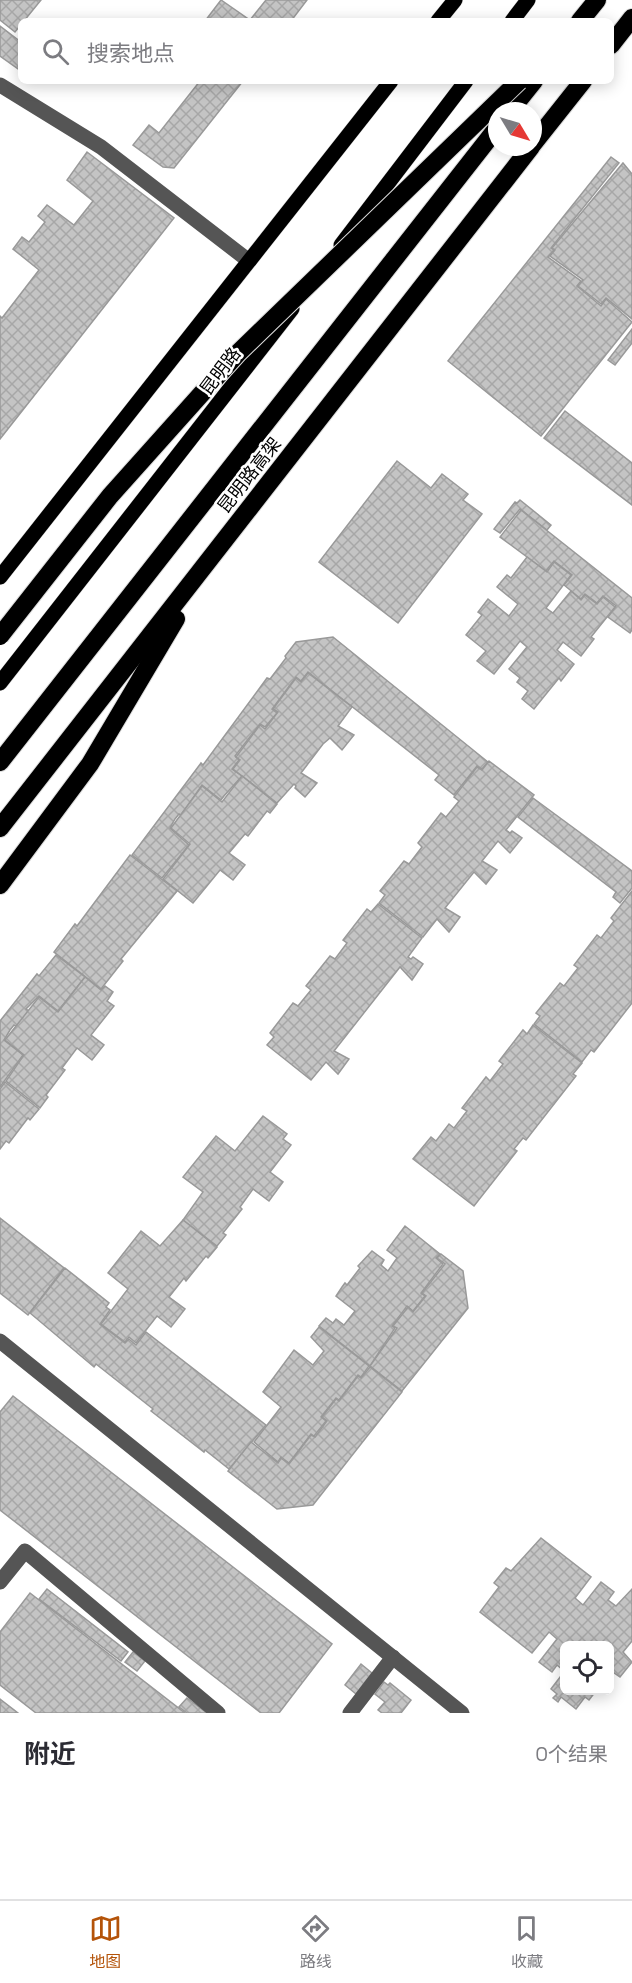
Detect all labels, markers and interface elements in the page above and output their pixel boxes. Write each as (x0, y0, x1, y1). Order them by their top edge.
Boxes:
search box (18, 18, 614, 84)
icon: search (39, 35, 72, 68)
text: 搜索地点 (87, 39, 175, 67)
north arrow (488, 102, 542, 156)
street label: 昆明路 (195, 343, 245, 399)
street label: 昆明路高架 (212, 432, 286, 518)
map controls (560, 1641, 614, 1695)
button: locate (560, 1641, 614, 1695)
text: 附近 (24, 1737, 76, 1771)
text: 0个结果 (535, 1741, 608, 1767)
tab: 地图 (89, 1912, 122, 1972)
tab: 路线 (299, 1912, 332, 1972)
tab: 收藏 (510, 1912, 543, 1972)

